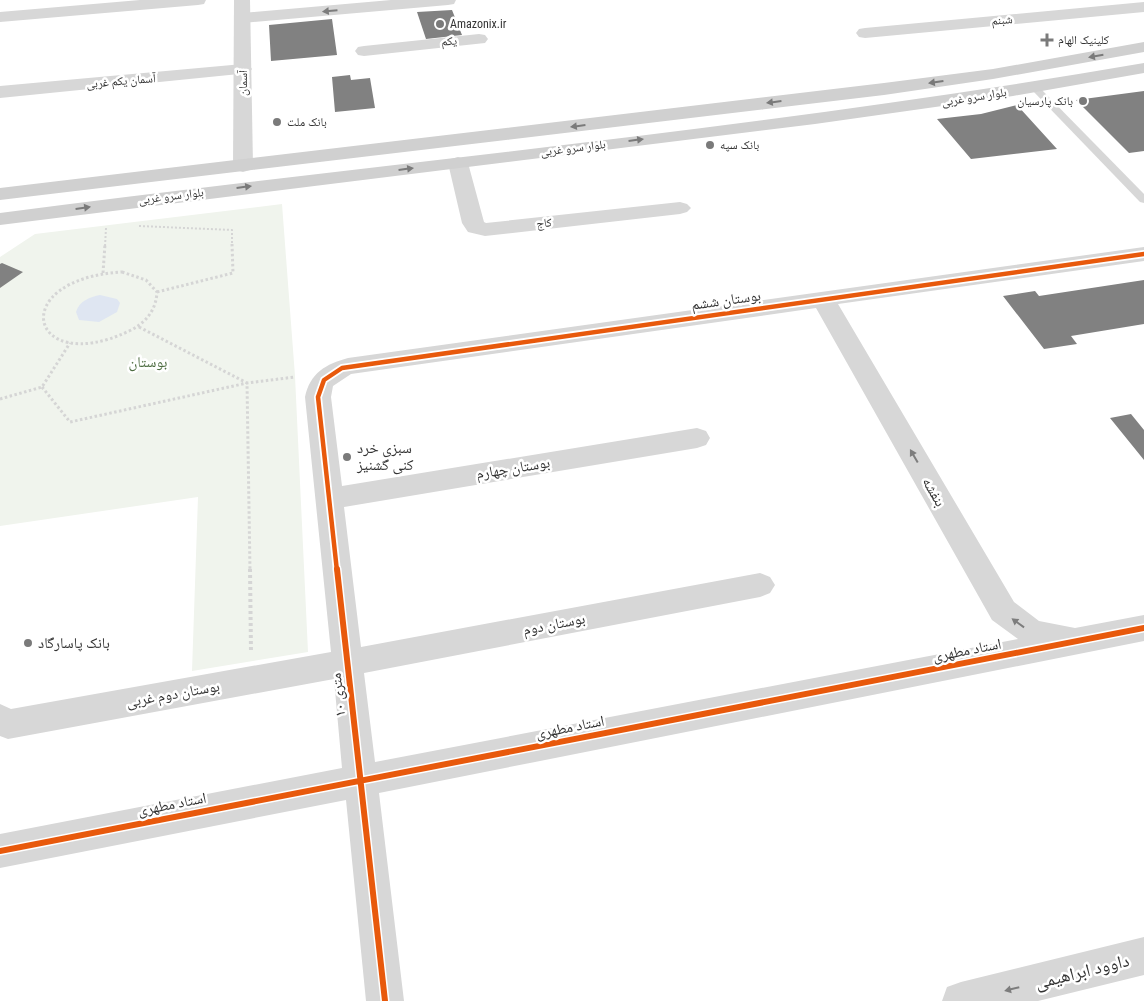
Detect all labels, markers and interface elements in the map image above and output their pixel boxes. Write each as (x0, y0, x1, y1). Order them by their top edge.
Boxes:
one-way arrow (322, 7, 338, 15)
street label: شبنم (991, 12, 1013, 29)
place label: Amazonix.ir (450, 17, 507, 31)
marker: Amazonix.ir (434, 18, 446, 30)
street label: یکم (440, 33, 458, 50)
marker: کلینیک الهام (1040, 33, 1054, 47)
place label: کلینیک الهام (1058, 33, 1109, 48)
one-way arrow (1088, 52, 1104, 60)
street label: آسمان (236, 69, 250, 96)
street label: آسمان یکم غربی (86, 71, 157, 92)
one-way arrow (927, 78, 943, 86)
street label: بلوار سرو غربی (940, 85, 1008, 109)
place label: بانک پارسیان (1017, 94, 1073, 108)
marker: بانک پارسیان (1077, 95, 1089, 107)
one-way arrow (766, 98, 782, 106)
place label: بانک ملت (287, 115, 327, 129)
marker: بانک ملت (271, 116, 283, 128)
one-way arrow (570, 122, 586, 130)
one-way arrow (629, 136, 645, 144)
street label: بلوار سرو غربی (540, 137, 606, 159)
place label: بانک سپه (720, 138, 759, 152)
marker: بانک سپه (704, 139, 716, 151)
one-way arrow (398, 165, 414, 173)
one-way arrow (237, 183, 253, 191)
street label: بلوار سرو غربی (138, 185, 204, 207)
one-way arrow (75, 204, 91, 212)
street label: کاج (535, 215, 553, 231)
street label: بوستان ششم (690, 286, 762, 315)
park label: بوستان (128, 353, 168, 372)
place label: سبزی خرد کنی گشنیز (356, 439, 413, 475)
one-way arrow (909, 450, 918, 463)
marker: سبزی خرد کنی گشنیز (341, 451, 353, 463)
street label: بوستان چهارم (475, 453, 551, 484)
street label: بنفشه (918, 474, 950, 510)
street label: بوستان دوم (521, 609, 587, 640)
one-way arrow (1011, 618, 1024, 628)
place label: بانک پاسارگاد (38, 634, 110, 652)
street label: استاد مطهری (931, 635, 1003, 666)
marker: بانک پاسارگاد (22, 637, 34, 649)
street label: ۱۰ متری (327, 672, 350, 718)
street label: بوستان دوم غربی (125, 677, 221, 712)
street label: استاد مطهری (534, 712, 606, 743)
street label: استاد مطهری (136, 789, 208, 820)
street label: داوود ابراهیمی (1033, 949, 1132, 994)
one-way arrow (1004, 985, 1019, 993)

